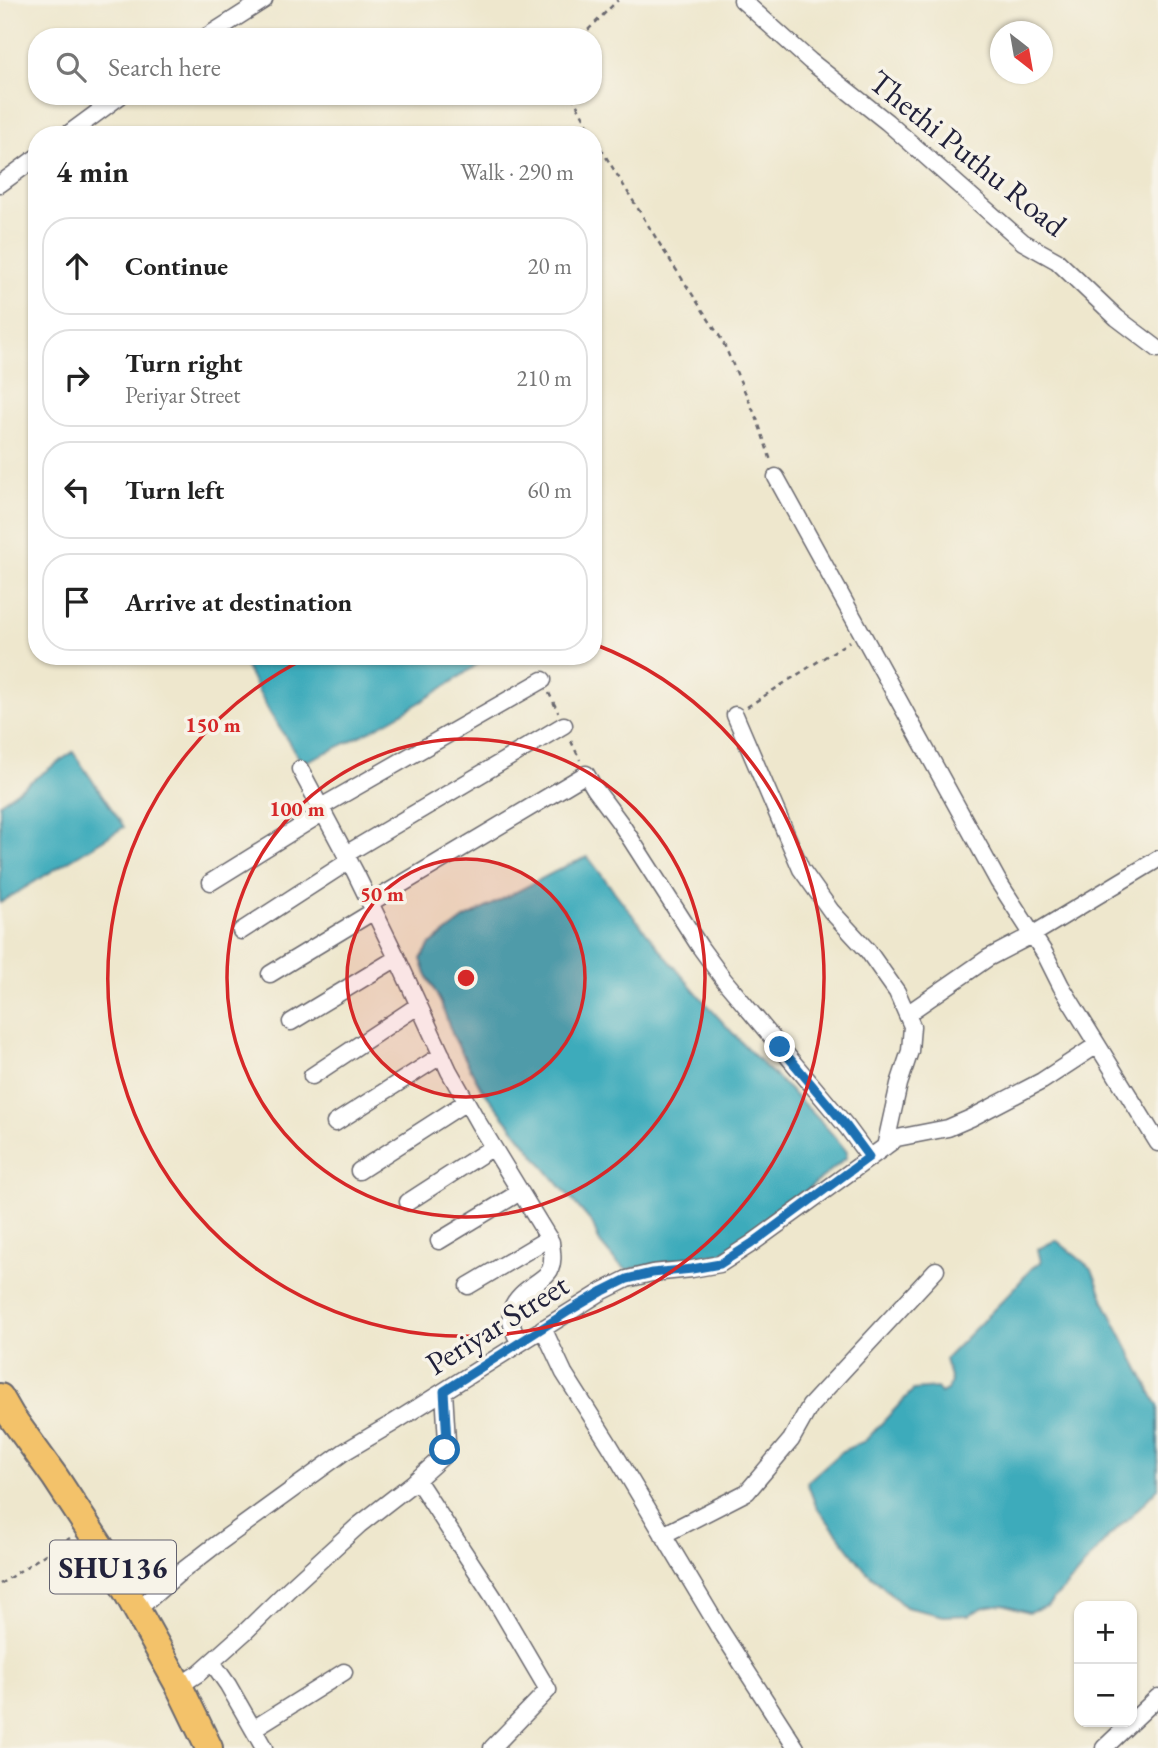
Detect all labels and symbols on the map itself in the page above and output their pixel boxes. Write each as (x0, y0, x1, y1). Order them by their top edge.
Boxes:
north arrow (990, 21, 1053, 84)
street label: Thethi Puthu Road (861, 60, 1076, 246)
text: 150 m (185, 711, 241, 738)
text: 100 m (269, 795, 325, 822)
text: 50 m (360, 880, 404, 907)
centre of rings (454, 966, 478, 990)
route end (764, 1031, 795, 1062)
street label: Periyar Street (418, 1264, 576, 1384)
route start (429, 1434, 460, 1465)
road number: SHU136 (50, 1540, 176, 1594)

